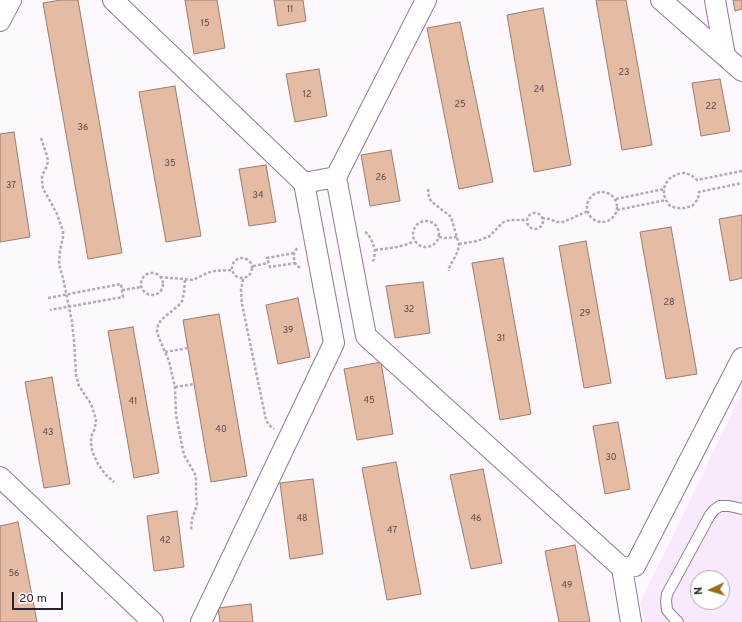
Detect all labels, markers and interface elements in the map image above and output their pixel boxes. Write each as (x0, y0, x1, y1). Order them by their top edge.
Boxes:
house number: 11 (287, 5, 293, 15)
house number: 15 (201, 19, 209, 29)
house number: 23 (619, 68, 629, 78)
house number: 24 (533, 85, 545, 95)
house number: 12 (303, 90, 311, 100)
house number: 25 (454, 100, 466, 110)
house number: 22 (705, 102, 717, 112)
house number: 36 (78, 123, 88, 133)
house number: 35 (164, 159, 176, 169)
house number: 26 (376, 173, 386, 183)
house number: 37 (6, 181, 16, 191)
house number: 34 (252, 191, 264, 201)
house number: 28 (663, 298, 675, 308)
house number: 32 (404, 305, 414, 315)
house number: 29 (580, 309, 590, 319)
house number: 39 (283, 326, 293, 336)
house number: 31 (497, 334, 505, 344)
house number: 45 (363, 396, 375, 406)
house number: 41 (129, 397, 137, 407)
house number: 40 (215, 425, 227, 435)
house number: 43 (42, 428, 54, 438)
house number: 30 (605, 453, 617, 463)
house number: 48 (296, 514, 308, 524)
house number: 46 (471, 514, 481, 524)
house number: 47 (387, 526, 397, 536)
house number: 42 (159, 536, 171, 546)
house number: 56 (9, 569, 19, 579)
north arrow (690, 570, 730, 610)
house number: 49 (562, 581, 572, 591)
scale bar (14, 584, 65, 610)
text: N (692, 586, 706, 595)
text: 20 m (19, 591, 47, 607)

